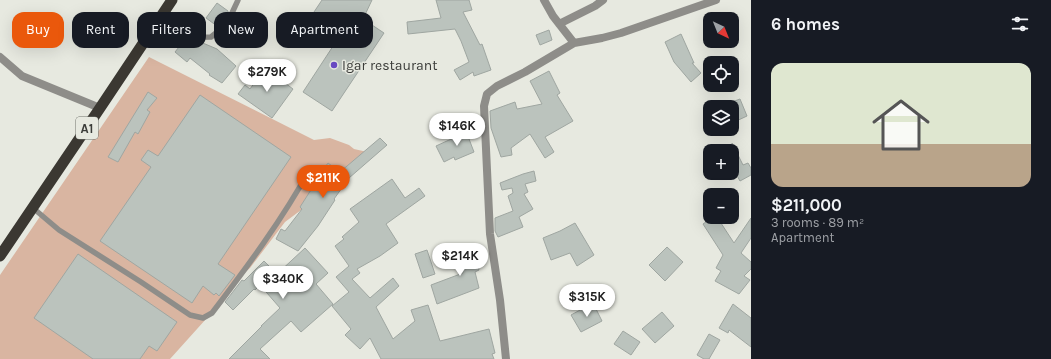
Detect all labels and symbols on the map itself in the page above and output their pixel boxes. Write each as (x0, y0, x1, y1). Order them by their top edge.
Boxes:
north arrow (703, 12, 739, 48)
place label: Igar restaurant (342, 57, 437, 74)
pin: $279K (239, 59, 295, 93)
marker: Igar restaurant (329, 60, 339, 70)
pin: $146K (429, 113, 485, 147)
road number: A1 (76, 117, 98, 139)
pin: $211K (295, 165, 351, 199)
pin: $214K (432, 243, 488, 277)
pin: $340K (255, 266, 311, 300)
pin: $315K (559, 284, 615, 318)

